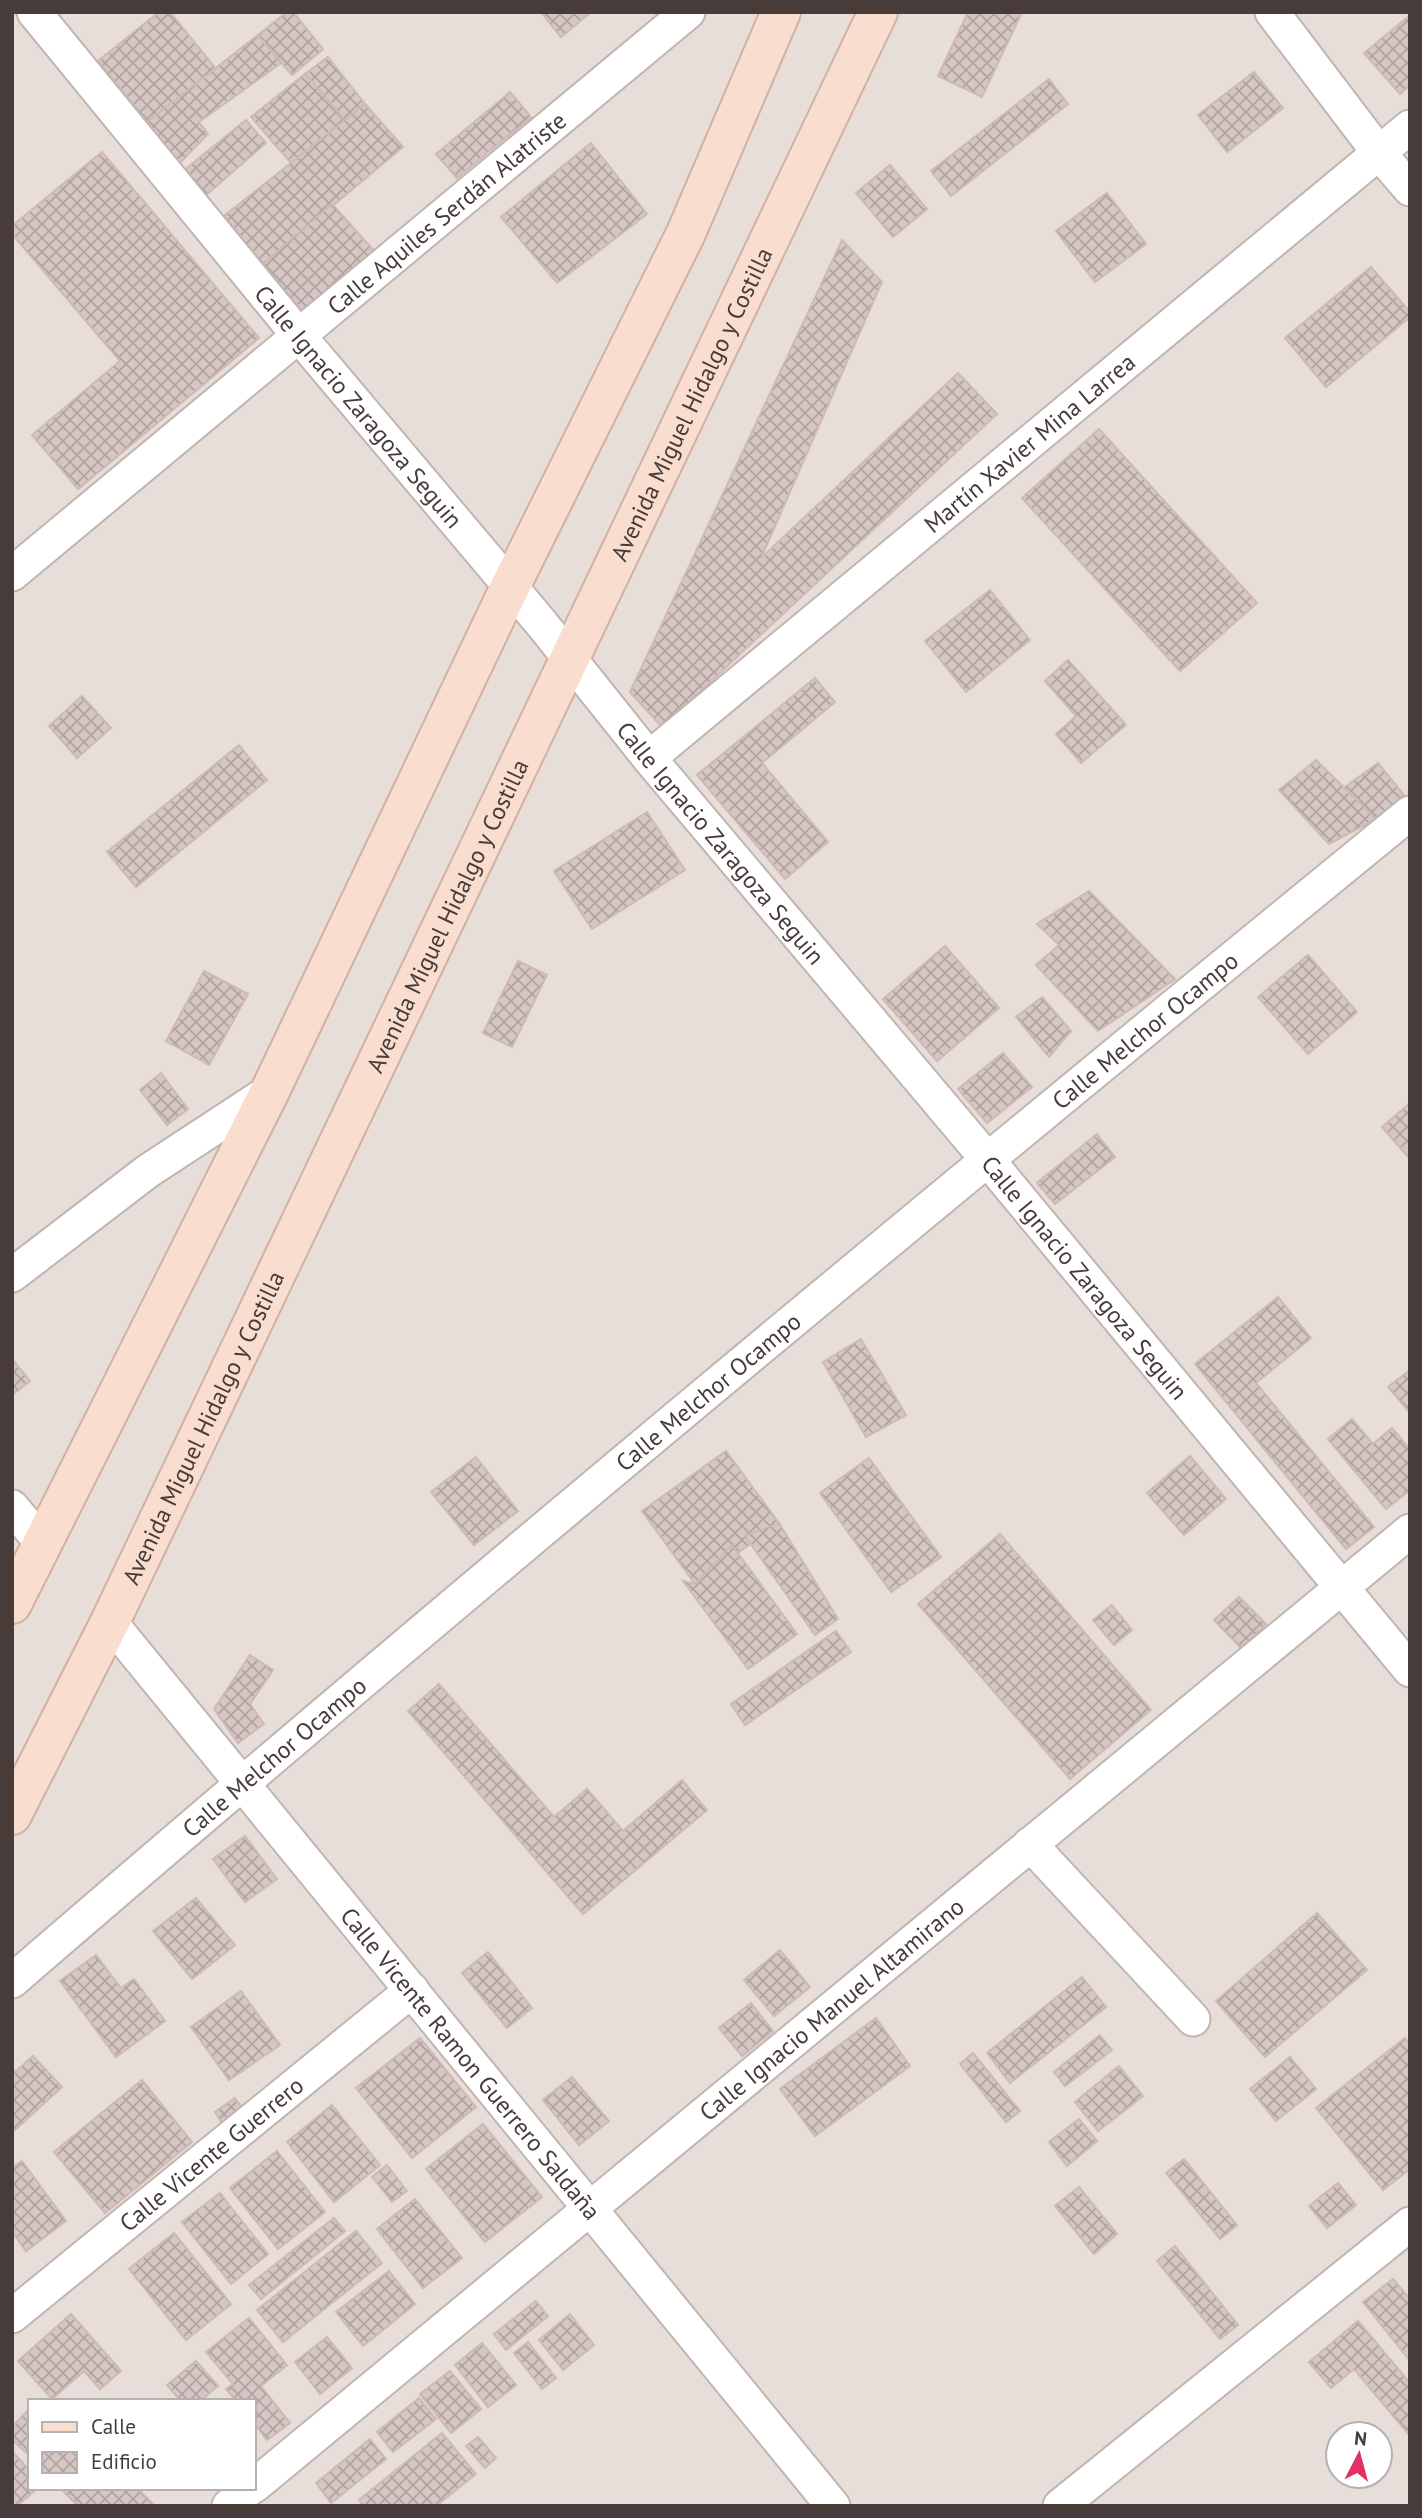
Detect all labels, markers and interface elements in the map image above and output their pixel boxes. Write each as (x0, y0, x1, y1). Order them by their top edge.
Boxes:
street label: Calle Aquiles Serdán Alatriste (321, 105, 572, 321)
street label: Avenida Miguel Hidalgo y Costilla (603, 242, 779, 566)
street label: Calle Ignacio Zaragoza Seguin (248, 279, 470, 534)
street label: Martín Xavier Mina Larrea (917, 346, 1141, 539)
street label: Calle Ignacio Zaragoza Seguin (610, 715, 832, 971)
street label: Avenida Miguel Hidalgo y Costilla (359, 754, 535, 1078)
street label: Calle Melchor Ocampo (1045, 945, 1244, 1116)
street label: Calle Ignacio Zaragoza Seguin (975, 1149, 1195, 1406)
street label: Avenida Miguel Hidalgo y Costilla (115, 1266, 291, 1589)
street label: Calle Melchor Ocampo (609, 1305, 807, 1478)
street label: Calle Melchor Ocampo (176, 1670, 373, 1844)
street label: Calle Ignacio Manuel Altamirano (693, 1891, 970, 2127)
street label: Calle Vicente Ramon Guerrero Saldaña (334, 1901, 608, 2226)
street label: Calle Vicente Guerrero (113, 2069, 310, 2238)
legend (28, 2399, 256, 2490)
text: Calle (91, 2413, 136, 2440)
north arrow (1324, 2420, 1394, 2490)
text: N (1353, 2426, 1368, 2451)
text: Edificio (91, 2448, 157, 2475)

